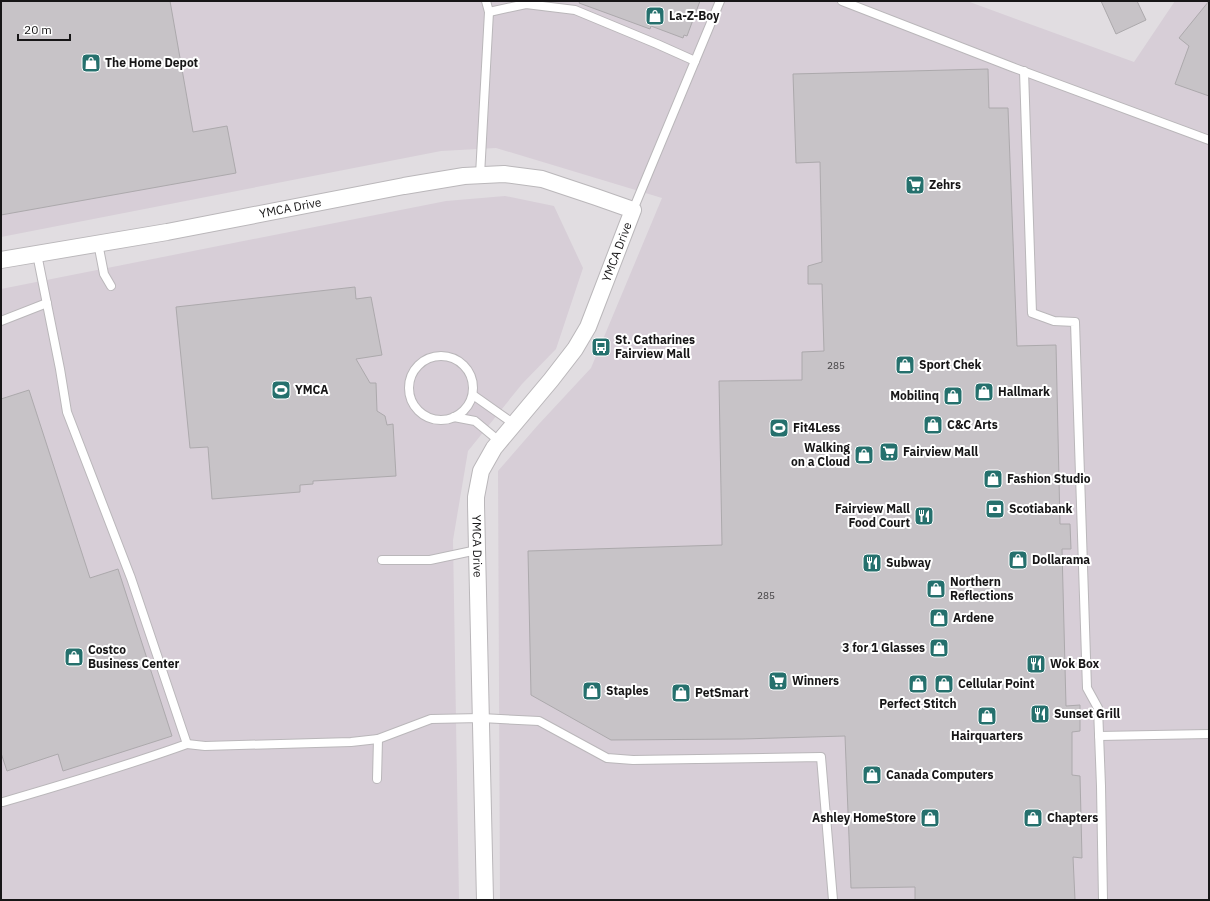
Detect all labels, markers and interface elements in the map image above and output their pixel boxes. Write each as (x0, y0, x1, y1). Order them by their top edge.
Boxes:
shop icon: La-Z-Boy (644, 5, 666, 27)
place label: La-Z-Boy (669, 8, 720, 23)
scale bar (18, 16, 70, 42)
text: 20 m (24, 22, 52, 37)
shop icon: The Home Depot (80, 52, 102, 74)
place label: The Home Depot (105, 55, 199, 70)
supermarket icon: Zehrs (904, 174, 926, 196)
place label: Zehrs (929, 177, 961, 192)
street label: YMCA Drive (258, 194, 323, 221)
street label: YMCA Drive (598, 219, 635, 284)
place label: St. Catharines Fairview Mall (615, 332, 695, 361)
bus stop icon: St. Catharines Fairview Mall (590, 336, 612, 358)
shop icon: Sport Chek (894, 354, 916, 376)
place label: Sport Chek (919, 357, 982, 372)
house number: 285 (827, 359, 845, 372)
sports icon: YMCA (270, 379, 292, 401)
shop icon: Hallmark (973, 381, 995, 403)
place label: YMCA (295, 382, 329, 397)
place label: Hallmark (998, 384, 1050, 399)
shop icon: Mobilinq (942, 385, 964, 407)
place label: Mobilinq (890, 388, 939, 403)
shop icon: C&C Arts (922, 414, 944, 436)
sports icon: Fit4Less (768, 417, 790, 439)
place label: C&C Arts (947, 417, 998, 432)
place label: Fit4Less (793, 420, 840, 435)
place label: Walking on a Cloud (791, 440, 850, 469)
supermarket icon: Fairview Mall (878, 441, 900, 463)
shop icon: Walking on a Cloud (853, 444, 875, 466)
place label: Fairview Mall (903, 444, 978, 459)
shop icon: Fashion Studio (982, 468, 1004, 490)
place label: Fashion Studio (1007, 471, 1091, 486)
bank icon: Scotiabank (984, 498, 1006, 520)
place label: Fairview Mall Food Court (835, 501, 910, 530)
place label: Scotiabank (1009, 501, 1072, 516)
restaurant icon: Fairview Mall Food Court (913, 505, 935, 527)
street label: YMCA Drive (469, 515, 486, 578)
shop icon: Dollarama (1007, 549, 1029, 571)
restaurant icon: Subway (861, 552, 883, 574)
place label: Dollarama (1032, 552, 1090, 567)
place label: Subway (886, 555, 931, 570)
place label: Northern Reflections (950, 574, 1014, 603)
shop icon: Northern Reflections (925, 578, 947, 600)
house number: 285 (757, 589, 775, 602)
shop icon: Ardene (928, 607, 950, 629)
place label: Ardene (953, 610, 994, 625)
shop icon: 3 for 1 Glasses (928, 637, 950, 659)
place label: 3 for 1 Glasses (842, 640, 925, 655)
place label: Costco Business Center (88, 642, 179, 671)
shop icon: Costco Business Center (63, 646, 85, 668)
restaurant icon: Wok Box (1025, 653, 1047, 675)
place label: Wok Box (1050, 656, 1099, 671)
supermarket icon: Winners (767, 670, 789, 692)
place label: Winners (792, 673, 839, 688)
shop icon: Perfect Stitch (907, 673, 929, 695)
shop icon: Cellular Point (933, 673, 955, 695)
place label: Cellular Point (958, 676, 1035, 691)
shop icon: Staples (581, 680, 603, 702)
shop icon: PetSmart (670, 682, 692, 704)
place label: Staples (606, 683, 649, 698)
place label: PetSmart (695, 685, 749, 700)
place label: Perfect Stitch (879, 696, 957, 711)
restaurant icon: Sunset Grill (1029, 703, 1051, 725)
shop icon: Hairquarters (976, 705, 998, 727)
place label: Sunset Grill (1054, 706, 1120, 721)
place label: Hairquarters (951, 728, 1023, 743)
shop icon: Canada Computers (861, 764, 883, 786)
place label: Canada Computers (886, 767, 994, 782)
shop icon: Ashley HomeStore (919, 807, 941, 829)
shop icon: Chapters (1022, 807, 1044, 829)
place label: Ashley HomeStore (812, 810, 916, 825)
place label: Chapters (1047, 810, 1098, 825)

